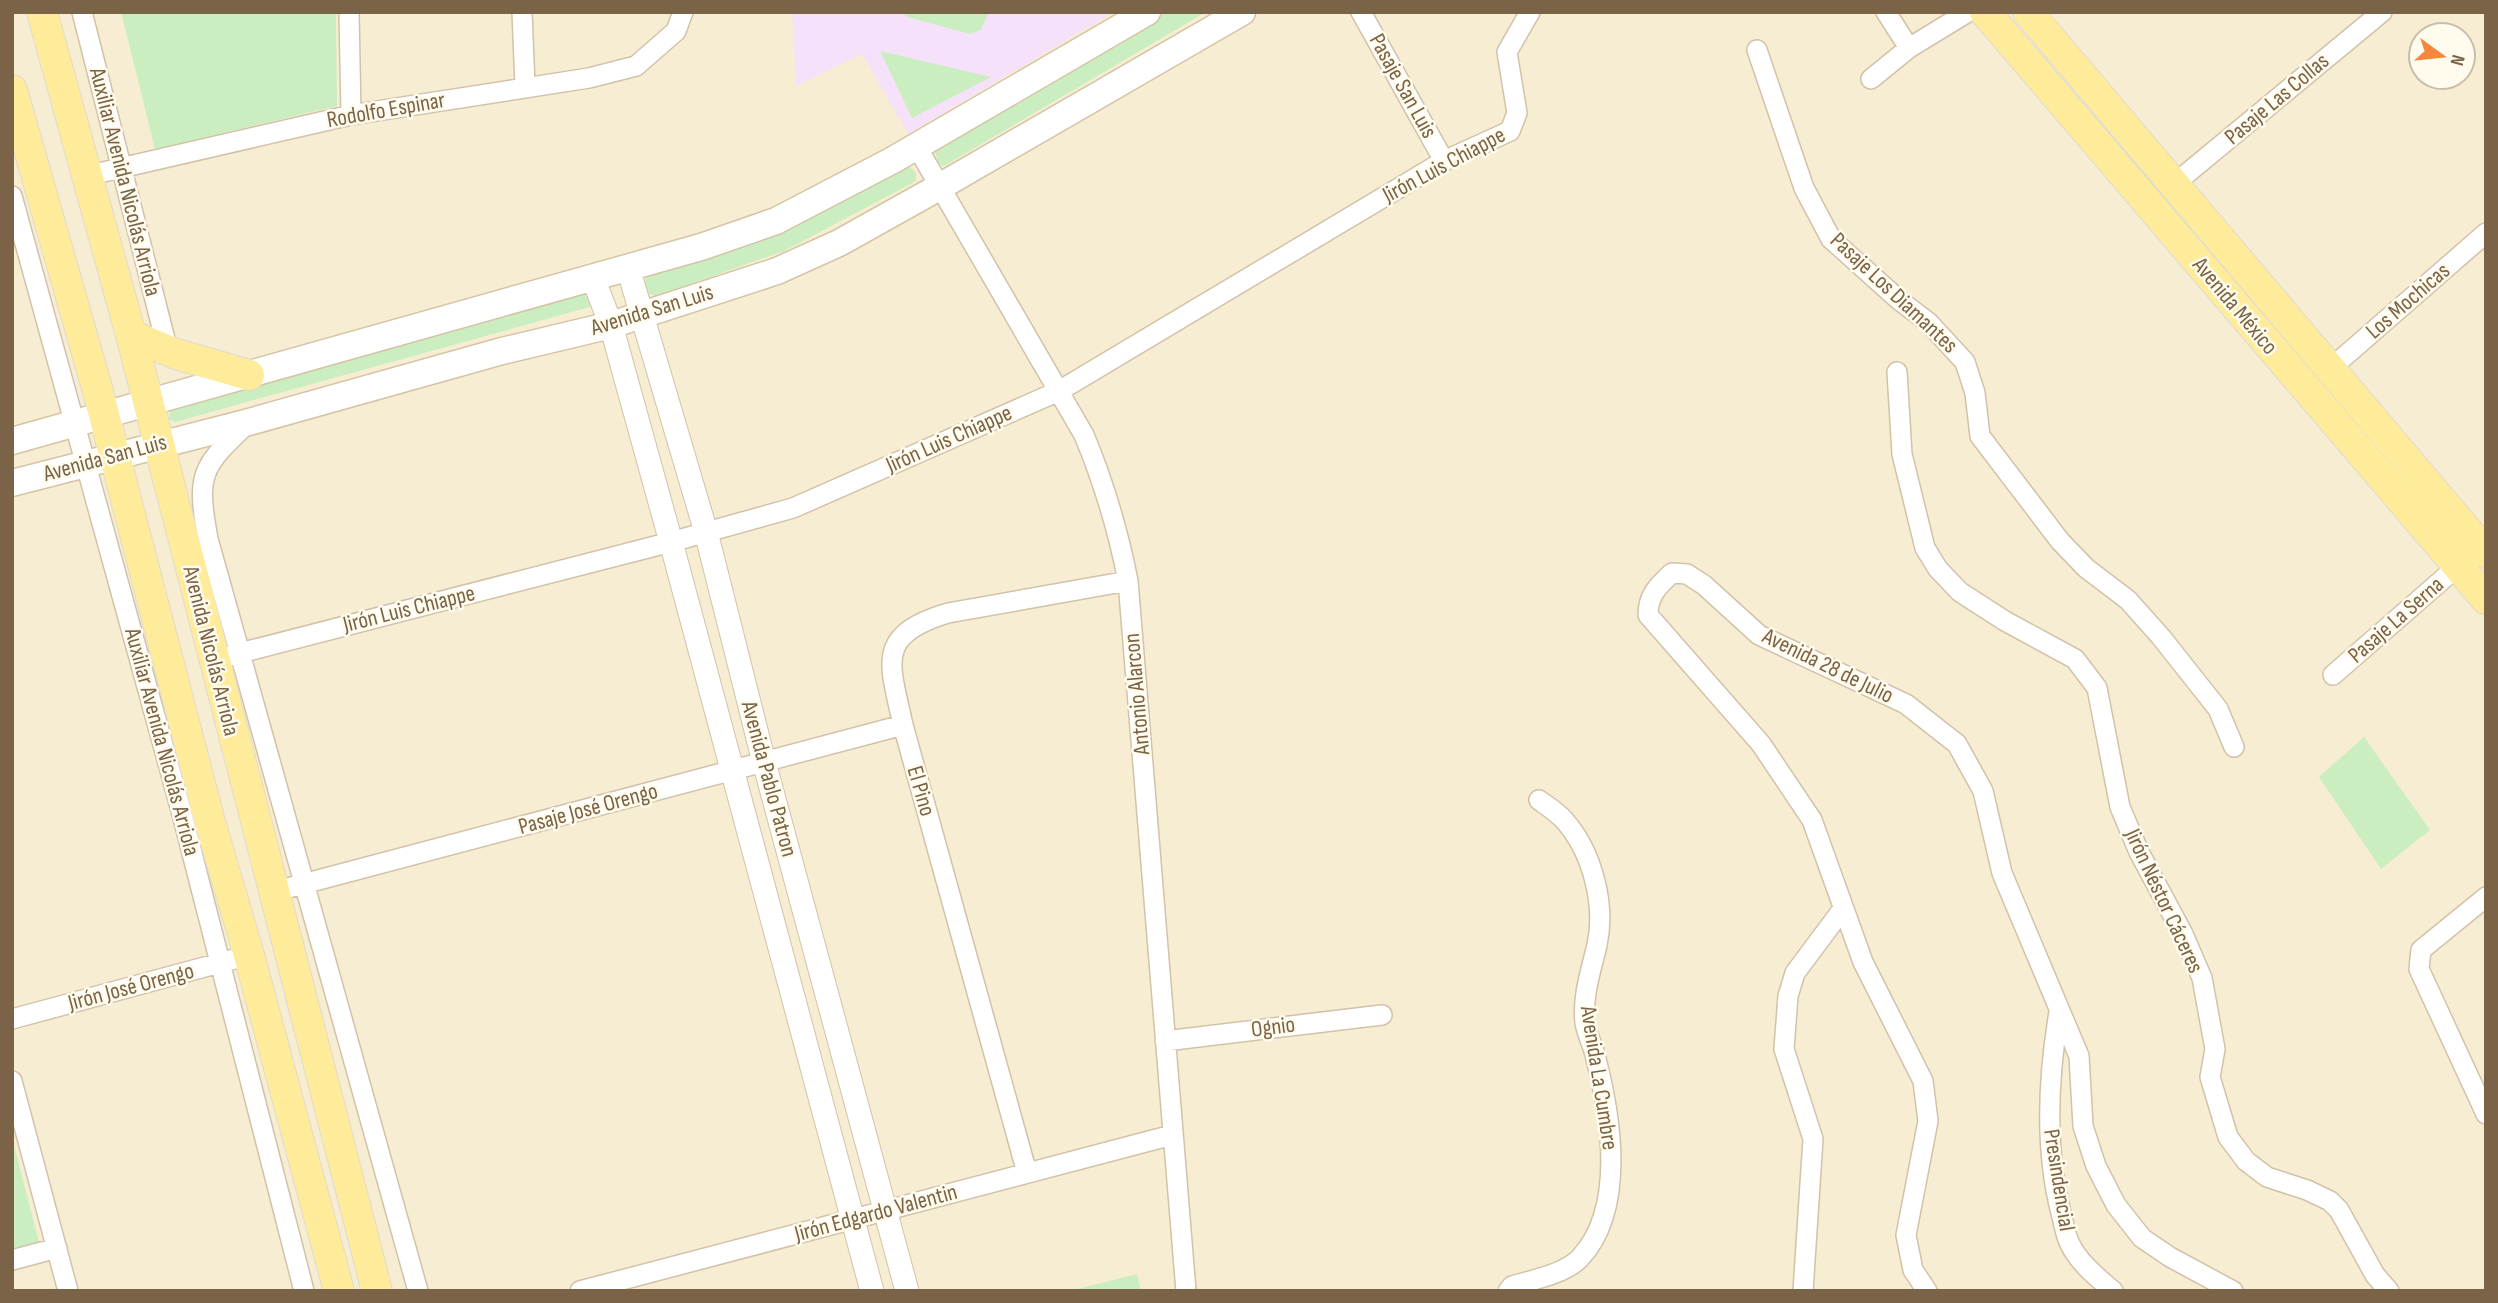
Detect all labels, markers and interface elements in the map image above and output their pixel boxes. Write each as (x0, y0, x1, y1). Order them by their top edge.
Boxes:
north arrow (2407, 21, 2477, 91)
street label: Pasaje San Luis (1363, 29, 1443, 143)
street label: Pasaje Las Collas (2219, 47, 2335, 151)
text: N (2445, 52, 2469, 68)
street label: Auxiliar Avenida Nicolás Arriola (83, 64, 167, 299)
street label: Rodolfo Espinar (325, 86, 448, 134)
street label: Jirón Luis Chiappe (1377, 121, 1510, 210)
street label: Pasaje Los Diamantes (1824, 227, 1964, 359)
street label: Avenida México (2186, 251, 2284, 360)
street label: Los Mochicas (2360, 257, 2456, 345)
street label: Avenida San Luis (586, 278, 717, 342)
street label: Jirón Luis Chiappe (881, 399, 1016, 480)
street label: Avenida San Luis (39, 428, 170, 488)
street label: Avenida Nicolás Arriola (176, 562, 246, 739)
street label: Pasaje La Serna (2342, 571, 2450, 669)
street label: Jirón Luis Chiappe (339, 579, 478, 639)
street label: Avenida 28 de Julio (1757, 622, 1898, 710)
street label: Auxiliar Avenida Nicolás Arriola (118, 624, 206, 859)
street label: Antonio Alarcon (1118, 632, 1156, 757)
street label: Avenida Pablo Patron (735, 697, 803, 860)
street label: El Pino (901, 763, 941, 819)
street label: Pasaje José Orengo (515, 777, 661, 841)
street label: Jirón Néstor Cáceres (2118, 824, 2210, 978)
street label: Jirón José Orengo (64, 957, 197, 1017)
street label: Avenida La Cumbre (1574, 1003, 1624, 1152)
street label: Ognio (1249, 1010, 1297, 1044)
street label: Presindencial (2037, 1127, 2081, 1233)
street label: Jirón Edgardo Valentin (791, 1178, 960, 1248)

